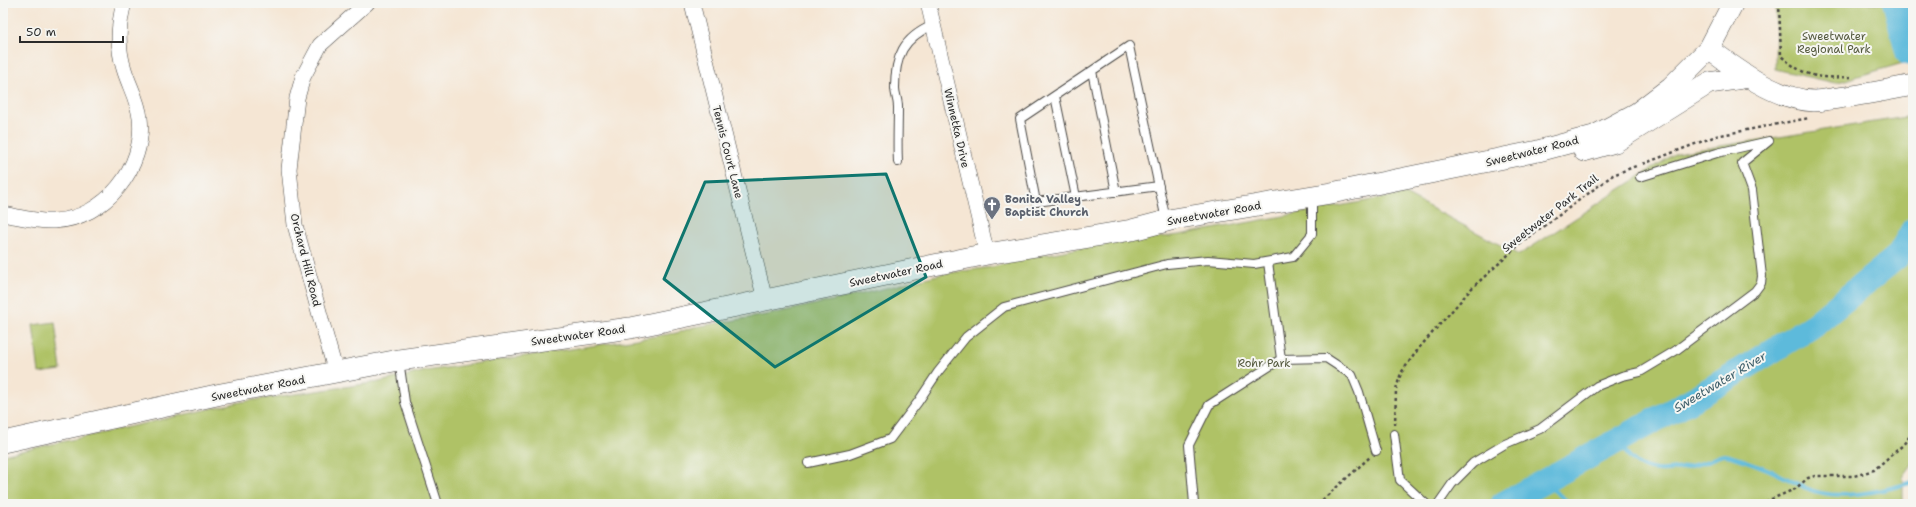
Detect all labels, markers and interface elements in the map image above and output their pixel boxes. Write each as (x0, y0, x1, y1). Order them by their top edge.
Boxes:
scale bar (20, 18, 123, 44)
text: 50 m (26, 24, 56, 40)
park label: Sweetwater Regional Park (1797, 29, 1871, 57)
street label: Winnetka Drive (940, 87, 973, 169)
street label: Tennis Court Lane (709, 104, 746, 200)
street label: Sweetwater Road (1484, 133, 1580, 170)
street label: Sweetwater Park Trail (1499, 171, 1602, 256)
place label: Bonita Valley Baptist Church (1005, 192, 1089, 220)
church icon: Bonita Valley Baptist Church (982, 195, 1002, 220)
street label: Sweetwater Road (1166, 198, 1262, 229)
street label: Orchard Hill Road (287, 212, 324, 308)
street label: Sweetwater Road (848, 256, 944, 291)
street label: Sweetwater Road (530, 321, 626, 350)
water label: Sweetwater River (1671, 348, 1769, 416)
park label: Rohr Park (1237, 356, 1291, 371)
street label: Sweetwater Road (210, 372, 306, 405)

